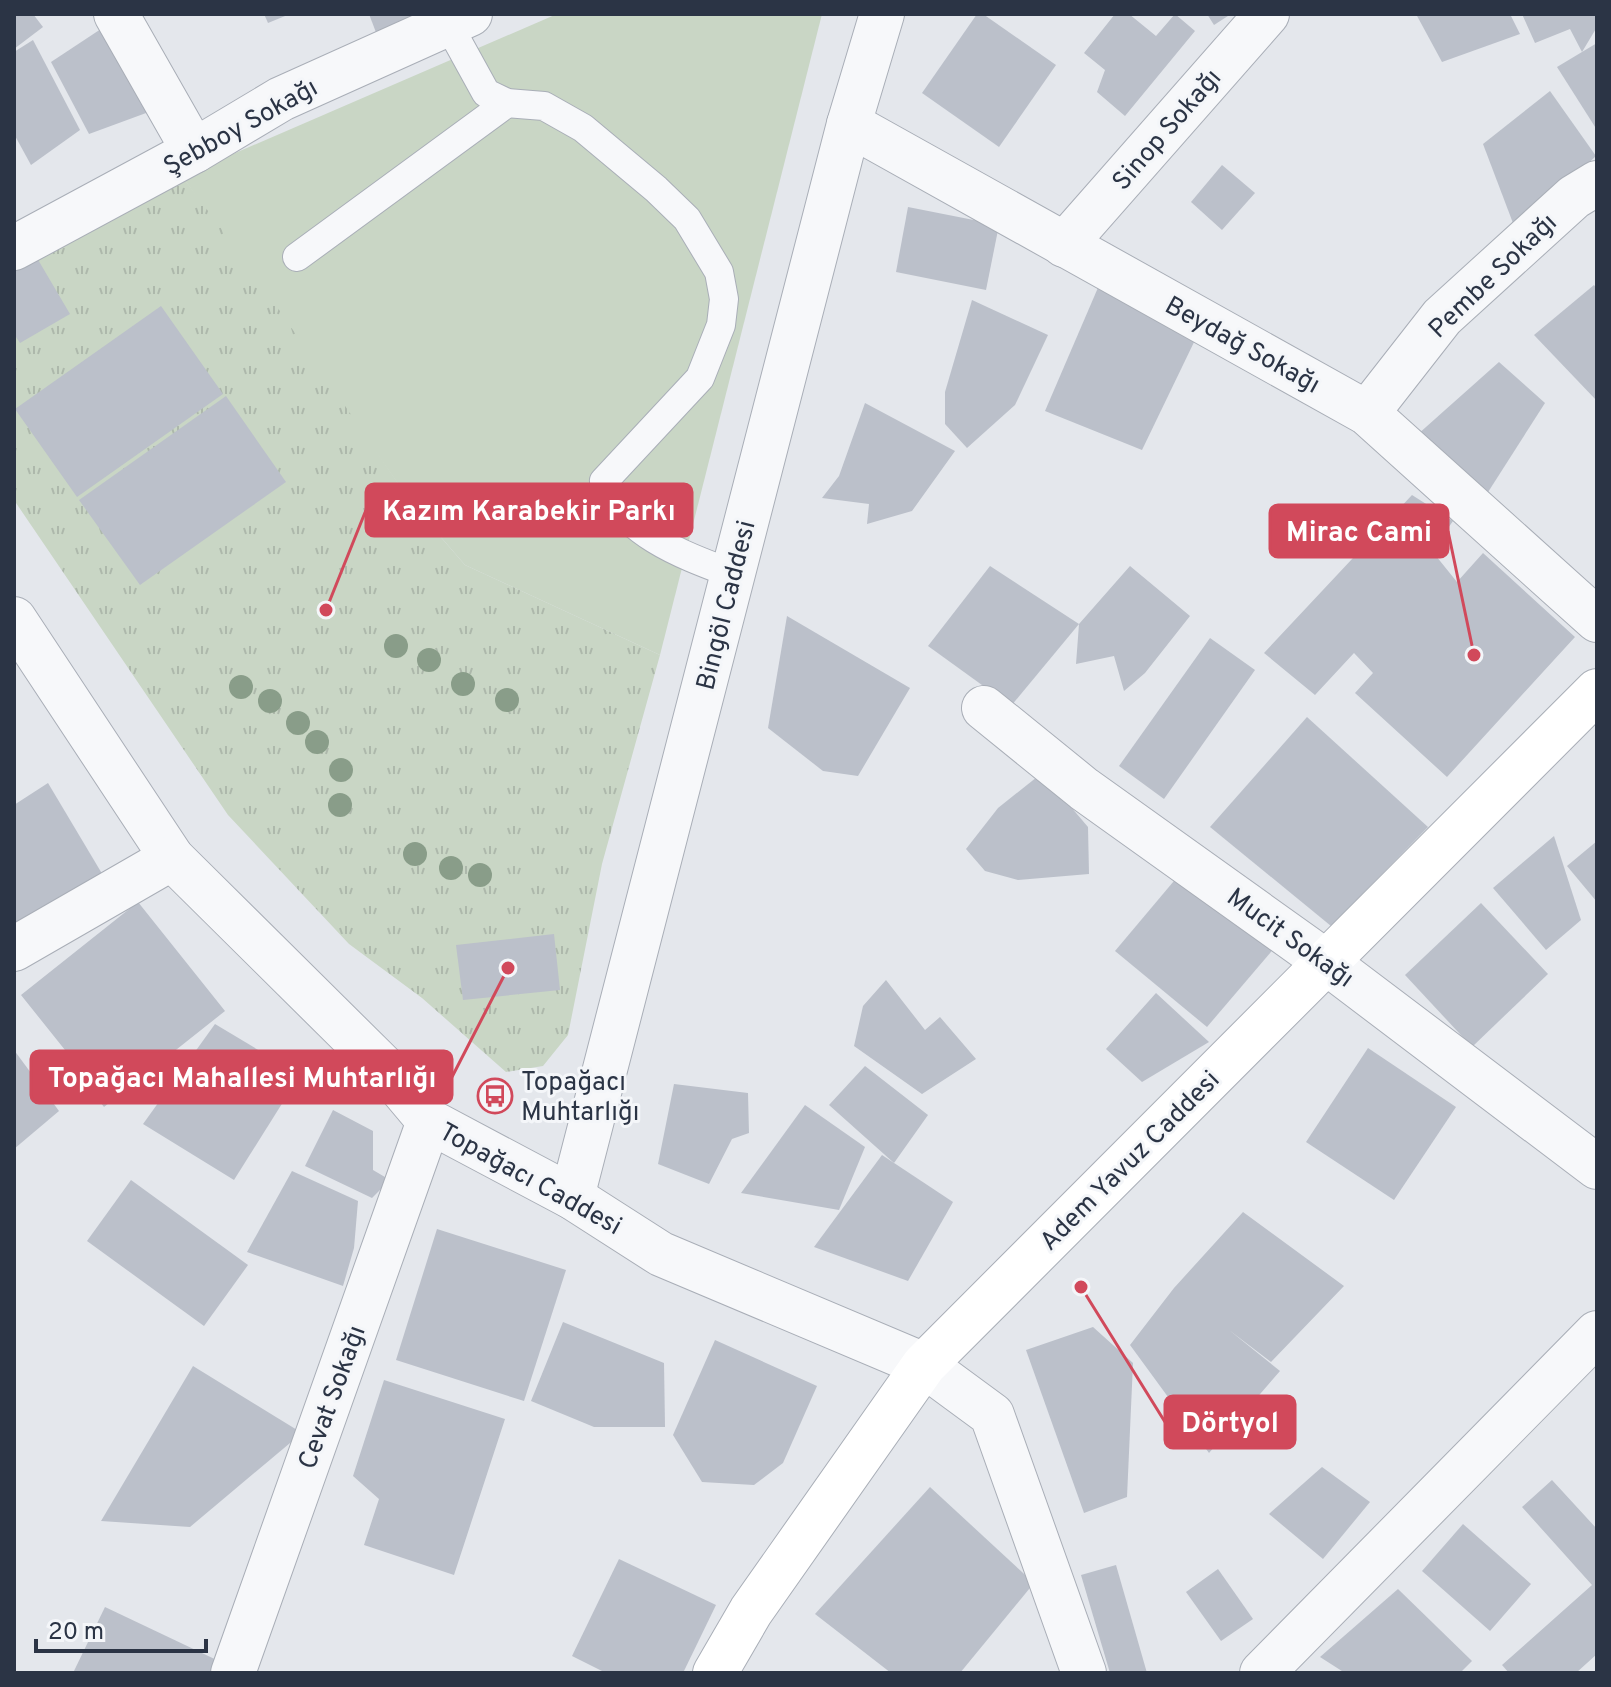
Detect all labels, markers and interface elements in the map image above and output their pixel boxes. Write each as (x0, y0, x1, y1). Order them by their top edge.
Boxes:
street label: Sinop Sokağı (1106, 63, 1230, 198)
street label: Şebboy Sokağı (158, 72, 324, 184)
street label: Pembe Sokağı (1423, 207, 1565, 346)
street label: Beydağ Sokağı (1158, 290, 1325, 402)
callout: Kazım Karabekir Parkı (366, 484, 692, 536)
text: Kazım Karabekir Parkı (382, 495, 676, 531)
callout: Mirac Cami (1270, 505, 1448, 557)
text: Mirac Cami (1286, 516, 1432, 552)
street label: Bingöl Caddesi (690, 517, 764, 694)
street label: Mucit Sokağı (1219, 882, 1360, 996)
callout: Topağacı Mahallesi Muhtarlığı (31, 1051, 452, 1103)
text: Topağacı Mahallesi Muhtarlığı (48, 1062, 436, 1098)
street label: Adem Yavuz Caddesi (1034, 1065, 1228, 1259)
place label: Topağacı Muhtarlığı (521, 1067, 639, 1130)
bus stop icon: Topağacı Muhtarlığı (476, 1077, 514, 1115)
street label: Topağacı Caddesi (433, 1116, 627, 1244)
street label: Cevat Sokağı (292, 1321, 375, 1474)
callout: Dörtyol (1165, 1396, 1295, 1448)
text: Dörtyol (1181, 1407, 1279, 1443)
scale bar (36, 1603, 206, 1653)
text: 20 m (48, 1618, 104, 1648)

